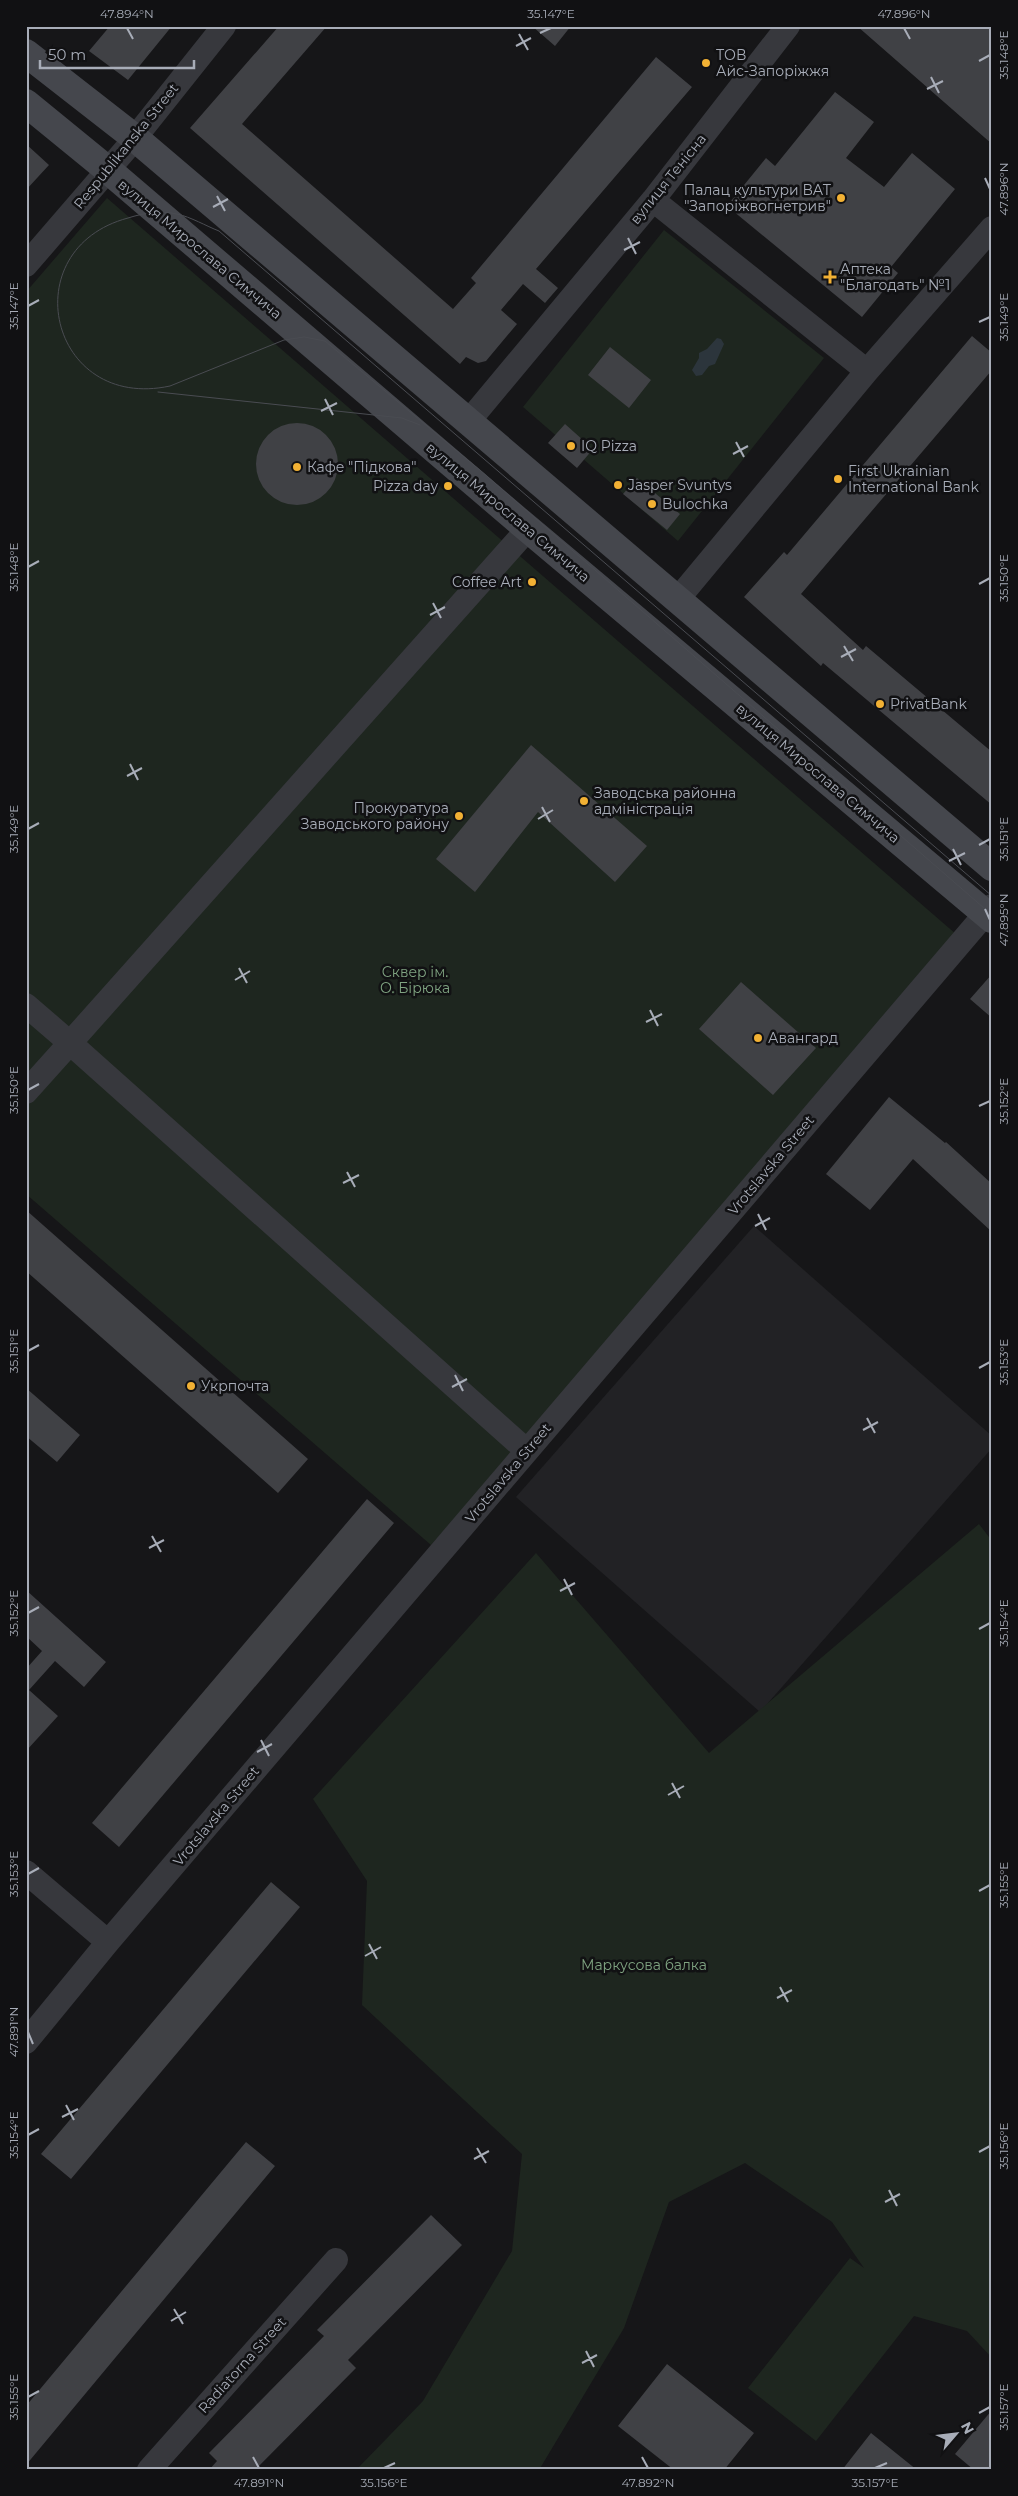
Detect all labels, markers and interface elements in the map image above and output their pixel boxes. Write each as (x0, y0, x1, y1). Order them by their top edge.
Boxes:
text: 47.894°N (100, 6, 154, 21)
text: 35.147°E (527, 6, 575, 21)
text: 47.896°N (877, 6, 931, 21)
text: 35.148°E (996, 31, 1011, 79)
scale bar (40, 38, 194, 70)
text: 50 m (48, 45, 86, 64)
place label: ТОВ Айс-Запоріжжя (716, 46, 829, 80)
marker: ТОВ Айс-Запоріжжя (700, 57, 712, 69)
street label: Respublikanska Street (70, 79, 182, 213)
street label: вулиця Тенісна (626, 130, 710, 228)
text: 47.896°N (996, 162, 1011, 216)
street label: вулиця Мирослава Симчича (115, 175, 285, 323)
place label: Палац культури ВАТ "Запоріжвогнетрив" (684, 181, 832, 215)
marker: Палац культури ВАТ "Запоріжвогнетрив" (835, 192, 847, 204)
place label: Аптека "Благодать" №1 (840, 260, 950, 294)
marker: Аптека "Благодать" №1 (824, 271, 836, 283)
text: 35.147°E (6, 282, 21, 330)
text: 35.149°E (996, 293, 1011, 341)
place label: IQ Pіzza (581, 437, 637, 455)
street label: вулиця Мирослава Симчича (423, 438, 593, 586)
marker: IQ Pіzza (565, 440, 577, 452)
place label: Кафе "Підкова" (307, 458, 416, 476)
marker: Кафе "Підкова" (291, 461, 303, 473)
place label: First Ukrainian International Bank (848, 462, 979, 496)
marker: First Ukrainian International Bank (832, 473, 844, 485)
place label: Jasper Svuntys (627, 476, 732, 494)
place label: Pizza day (373, 477, 438, 495)
marker: Jasper Svuntys (612, 479, 624, 491)
marker: Pizza day (442, 480, 454, 492)
place label: Bulochka (662, 495, 728, 513)
marker: Bulochka (646, 498, 658, 510)
text: 35.148°E (6, 543, 21, 591)
text: 35.150°E (996, 554, 1011, 602)
place label: Coffee Art (452, 573, 522, 591)
marker: Coffee Art (526, 576, 538, 588)
place label: PrivatBank (890, 695, 968, 713)
marker: PrivatBank (874, 698, 886, 710)
street label: вулиця Мирослава Симчича (733, 699, 903, 847)
place label: Заводська районна адміністрація (594, 784, 736, 818)
marker: Заводська районна адміністрація (578, 795, 590, 807)
place label: Прокуратура Заводського району (301, 799, 449, 833)
text: 35.149°E (6, 805, 21, 853)
marker: Прокуратура Заводського району (453, 810, 465, 822)
text: 35.151°E (996, 817, 1011, 861)
text: 47.895°N (996, 894, 1011, 946)
park label: Сквер ім. О. Бірюка (380, 963, 450, 997)
place label: Авангард (768, 1029, 838, 1047)
marker: Авангард (752, 1032, 764, 1044)
text: 35.150°E (6, 1066, 21, 1114)
text: 35.152°E (996, 1078, 1011, 1124)
street label: Vrotslavska Street (724, 1111, 818, 1219)
text: 35.151°E (6, 1329, 21, 1373)
text: 35.153°E (996, 1339, 1011, 1385)
place label: Укрпочта (201, 1377, 269, 1395)
marker: Укрпочта (185, 1380, 197, 1392)
street label: Vrotslavska Street (461, 1419, 555, 1527)
text: 35.152°E (6, 1590, 21, 1636)
text: 35.154°E (996, 1599, 1011, 1647)
street label: Vrotslavska Street (169, 1762, 263, 1870)
text: 35.153°E (6, 1851, 21, 1897)
text: 35.155°E (996, 1862, 1011, 1908)
park label: Маркусова балка (581, 1956, 707, 1974)
text: 47.891°N (6, 2007, 21, 2057)
text: 35.154°E (6, 2111, 21, 2159)
text: 35.156°E (996, 2122, 1011, 2170)
street label: Radiatorna Street (194, 2313, 290, 2417)
text: 35.155°E (6, 2374, 21, 2420)
text: 35.157°E (996, 2384, 1011, 2430)
north arrow (930, 2408, 980, 2458)
text: N (957, 2419, 978, 2437)
text: 47.891°N (234, 2475, 284, 2490)
text: 35.156°E (360, 2475, 408, 2490)
text: 47.892°N (622, 2475, 675, 2490)
text: 35.157°E (852, 2475, 898, 2490)

